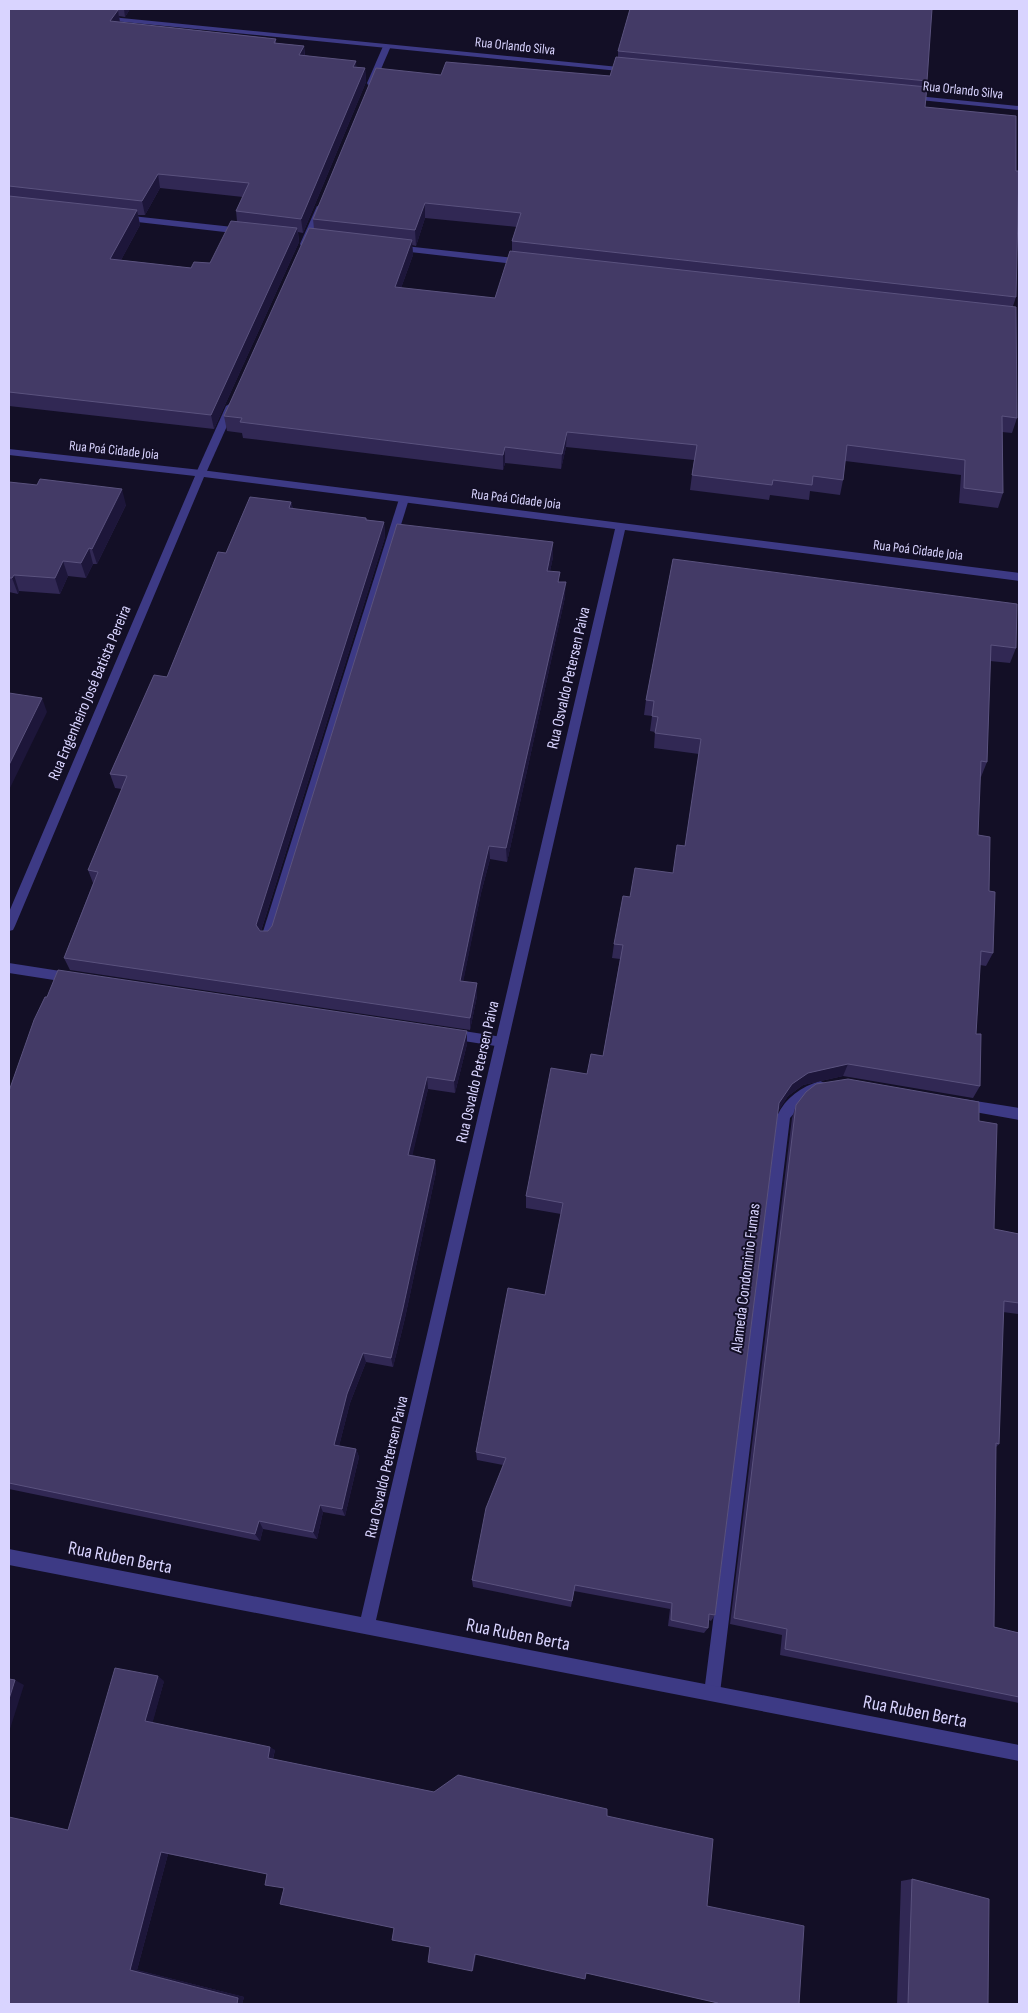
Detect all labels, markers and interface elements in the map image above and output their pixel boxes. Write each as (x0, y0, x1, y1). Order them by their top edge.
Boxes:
street label: Rua Orlando Silva (474, 33, 556, 59)
street label: Rua Orlando Silva (922, 77, 1004, 103)
street label: Rua Poá Cidade Joia (68, 437, 160, 463)
street label: Rua Poá Cidade Joia (470, 485, 562, 513)
street label: Rua Poá Cidade Joia (872, 536, 964, 564)
street label: Rua Engenheiro José Batista Pereira (45, 603, 135, 783)
street label: Rua Osvaldo Petersen Paiva (543, 605, 595, 751)
street label: Rua Osvaldo Petersen Paiva (452, 999, 504, 1145)
street label: Alameda Condominio Fumas (727, 1202, 765, 1355)
street label: Rua Osvaldo Petersen Paiva (361, 1394, 413, 1540)
street label: Rua Ruben Berta (66, 1537, 174, 1579)
street label: Rua Ruben Berta (464, 1614, 572, 1656)
street label: Rua Ruben Berta (861, 1691, 969, 1733)

